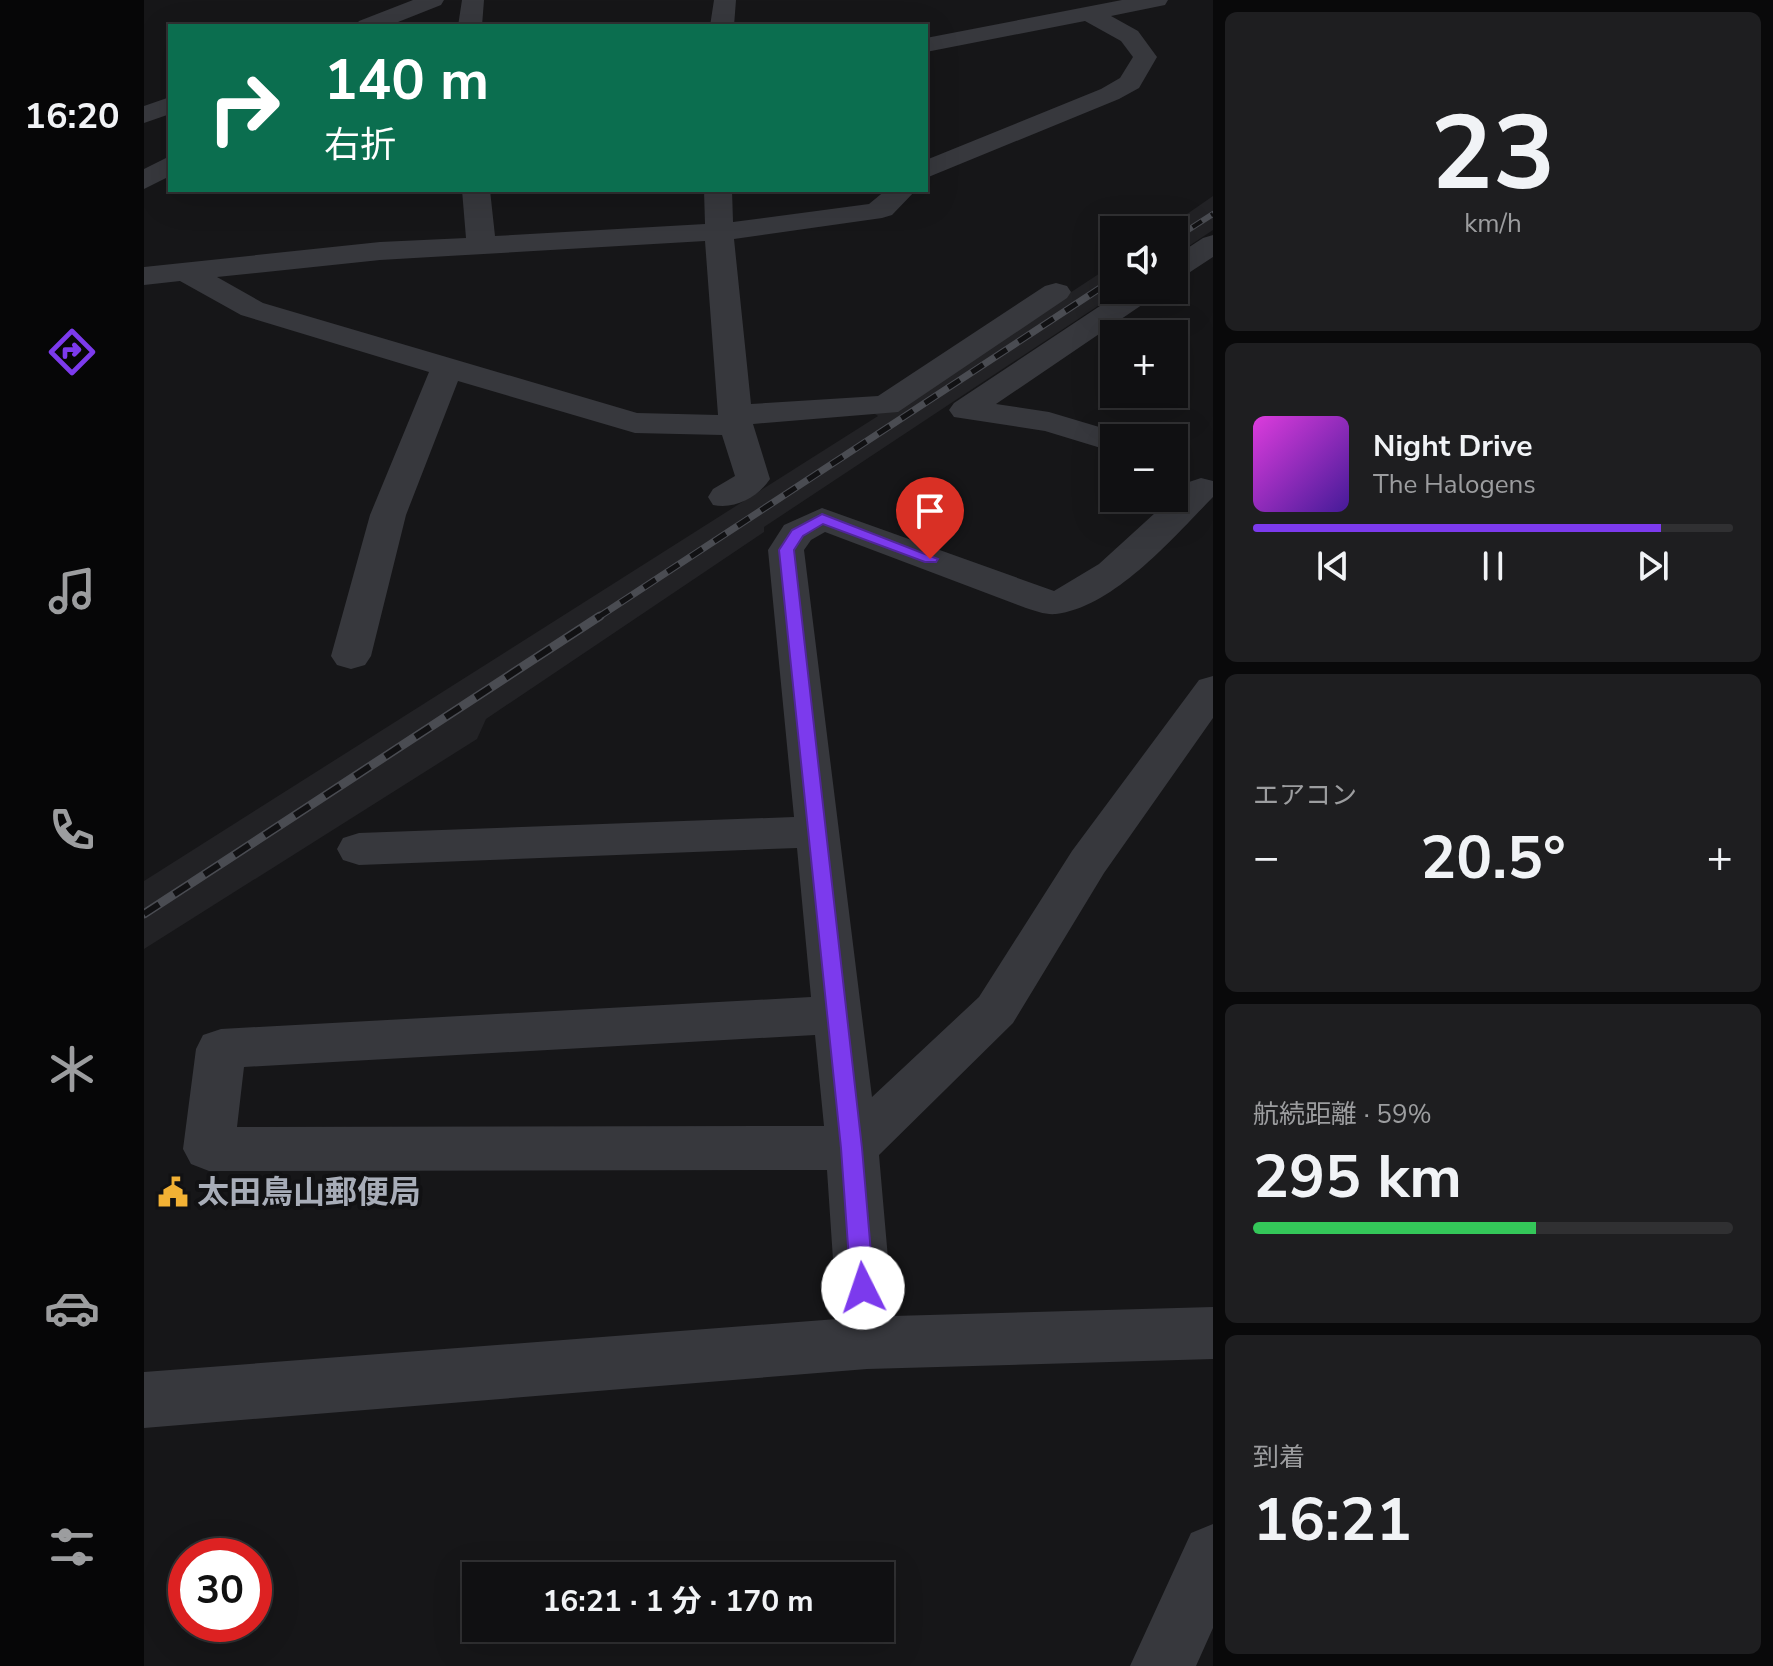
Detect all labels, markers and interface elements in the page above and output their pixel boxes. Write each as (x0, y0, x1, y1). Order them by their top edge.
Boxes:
text: 140 m (324, 42, 489, 119)
icon: right (192, 56, 296, 160)
text: 23 (1431, 83, 1555, 225)
text: 16:20 (24, 92, 120, 141)
text: 右折 (324, 121, 396, 170)
text: km/h (1464, 206, 1522, 241)
map controls (1100, 216, 1188, 512)
button: sound (1100, 216, 1188, 304)
button: + (1100, 320, 1188, 408)
icon: directions (44, 324, 100, 380)
button: − (1100, 424, 1188, 512)
text: Night Drive (1373, 426, 1532, 467)
text: The Halogens (1373, 467, 1536, 502)
pin (896, 477, 964, 559)
icon: arrive (908, 489, 952, 533)
icon: previous (1311, 544, 1355, 588)
icon: pause (1471, 544, 1515, 588)
icon: next (1631, 544, 1675, 588)
icon: music (44, 563, 100, 619)
text: エアコン (1253, 778, 1357, 813)
icon: phone (44, 802, 100, 858)
text: 20.5° (1420, 817, 1566, 899)
text: − (1253, 828, 1279, 888)
text: + (1707, 828, 1733, 888)
icon: climate (44, 1041, 100, 1097)
text: 航続距離 · 59% (1253, 1097, 1432, 1132)
text: 295 km (1253, 1136, 1462, 1218)
place label: 太田鳥山郵便局 (197, 1171, 421, 1214)
public building icon: 太田鳥山郵便局 (156, 1175, 190, 1209)
position arrow (821, 1246, 905, 1330)
icon: car (44, 1280, 100, 1336)
text: 到着 (1253, 1440, 1305, 1475)
text: 16:21 (1253, 1479, 1412, 1561)
icon: filters (44, 1519, 100, 1575)
speed limit sign: 30 (168, 1538, 272, 1642)
text: 16:21 · 1 分 · 170 m (542, 1581, 814, 1622)

